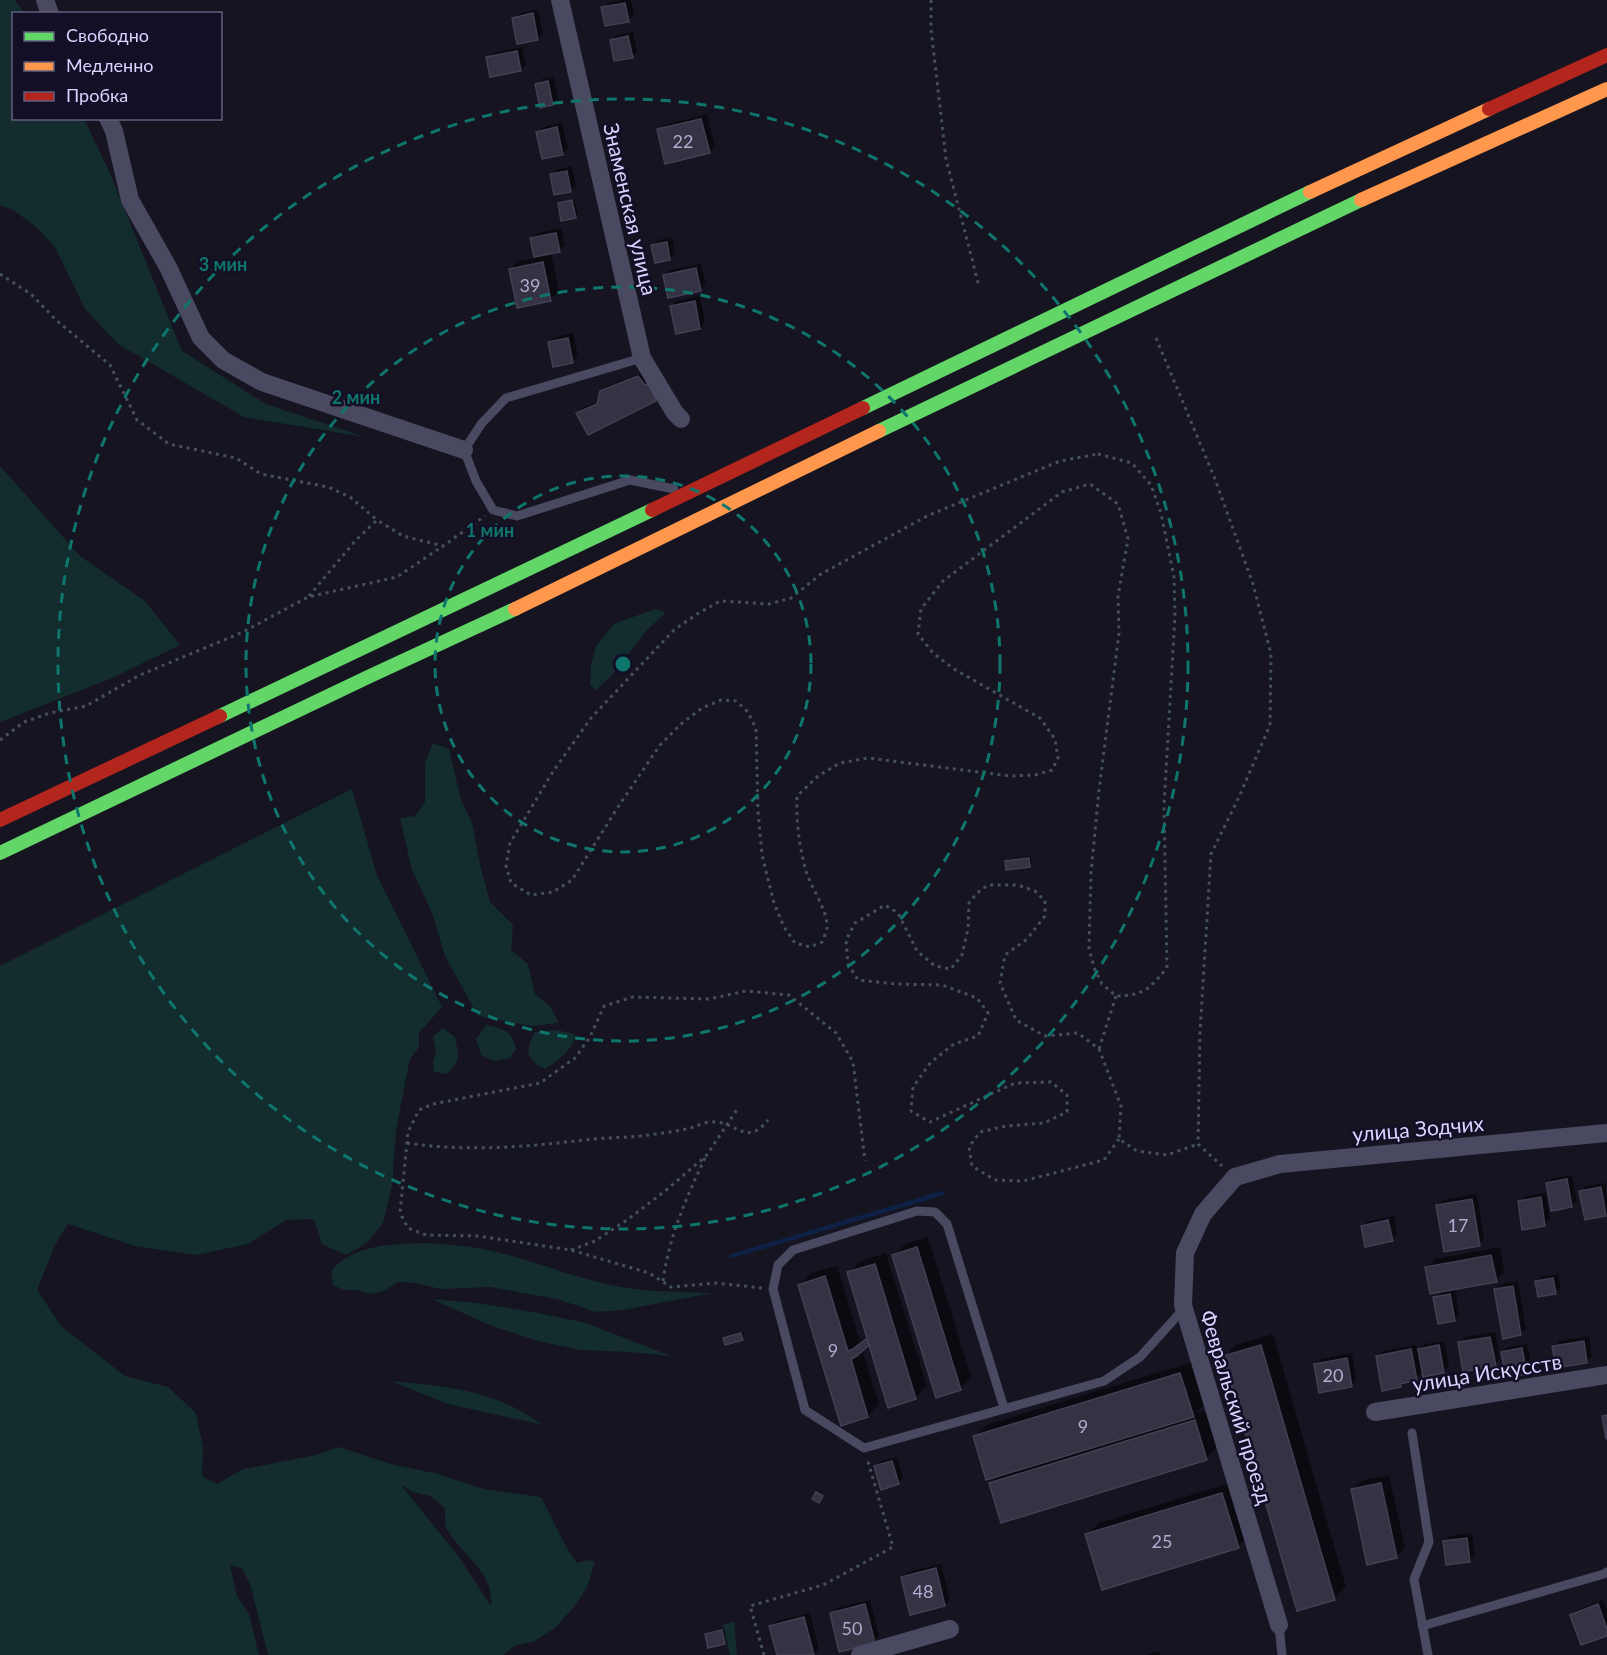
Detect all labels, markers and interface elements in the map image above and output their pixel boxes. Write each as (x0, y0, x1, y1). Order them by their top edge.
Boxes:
legend (12, 12, 222, 120)
text: Свободно (66, 24, 149, 46)
text: Медленно (66, 54, 154, 76)
text: Пробка (66, 84, 128, 106)
street label: Знаменская улица (599, 120, 663, 298)
house number: 22 (673, 130, 693, 152)
text: 3 мин (199, 253, 247, 275)
house number: 39 (520, 274, 540, 296)
text: 2 мин (332, 386, 380, 408)
text: 1 мин (466, 519, 514, 541)
centre of rings (613, 654, 633, 674)
street label: улица Зодчих (1351, 1110, 1485, 1146)
house number: 17 (1448, 1214, 1468, 1236)
street label: Февральский проезд (1196, 1307, 1278, 1507)
house number: 9 (828, 1339, 838, 1361)
street label: улица Искусств (1411, 1348, 1563, 1396)
house number: 20 (1323, 1364, 1343, 1386)
house number: 9 (1078, 1415, 1088, 1437)
house number: 25 (1152, 1530, 1172, 1552)
house number: 48 (913, 1580, 933, 1602)
house number: 50 (842, 1617, 862, 1639)

